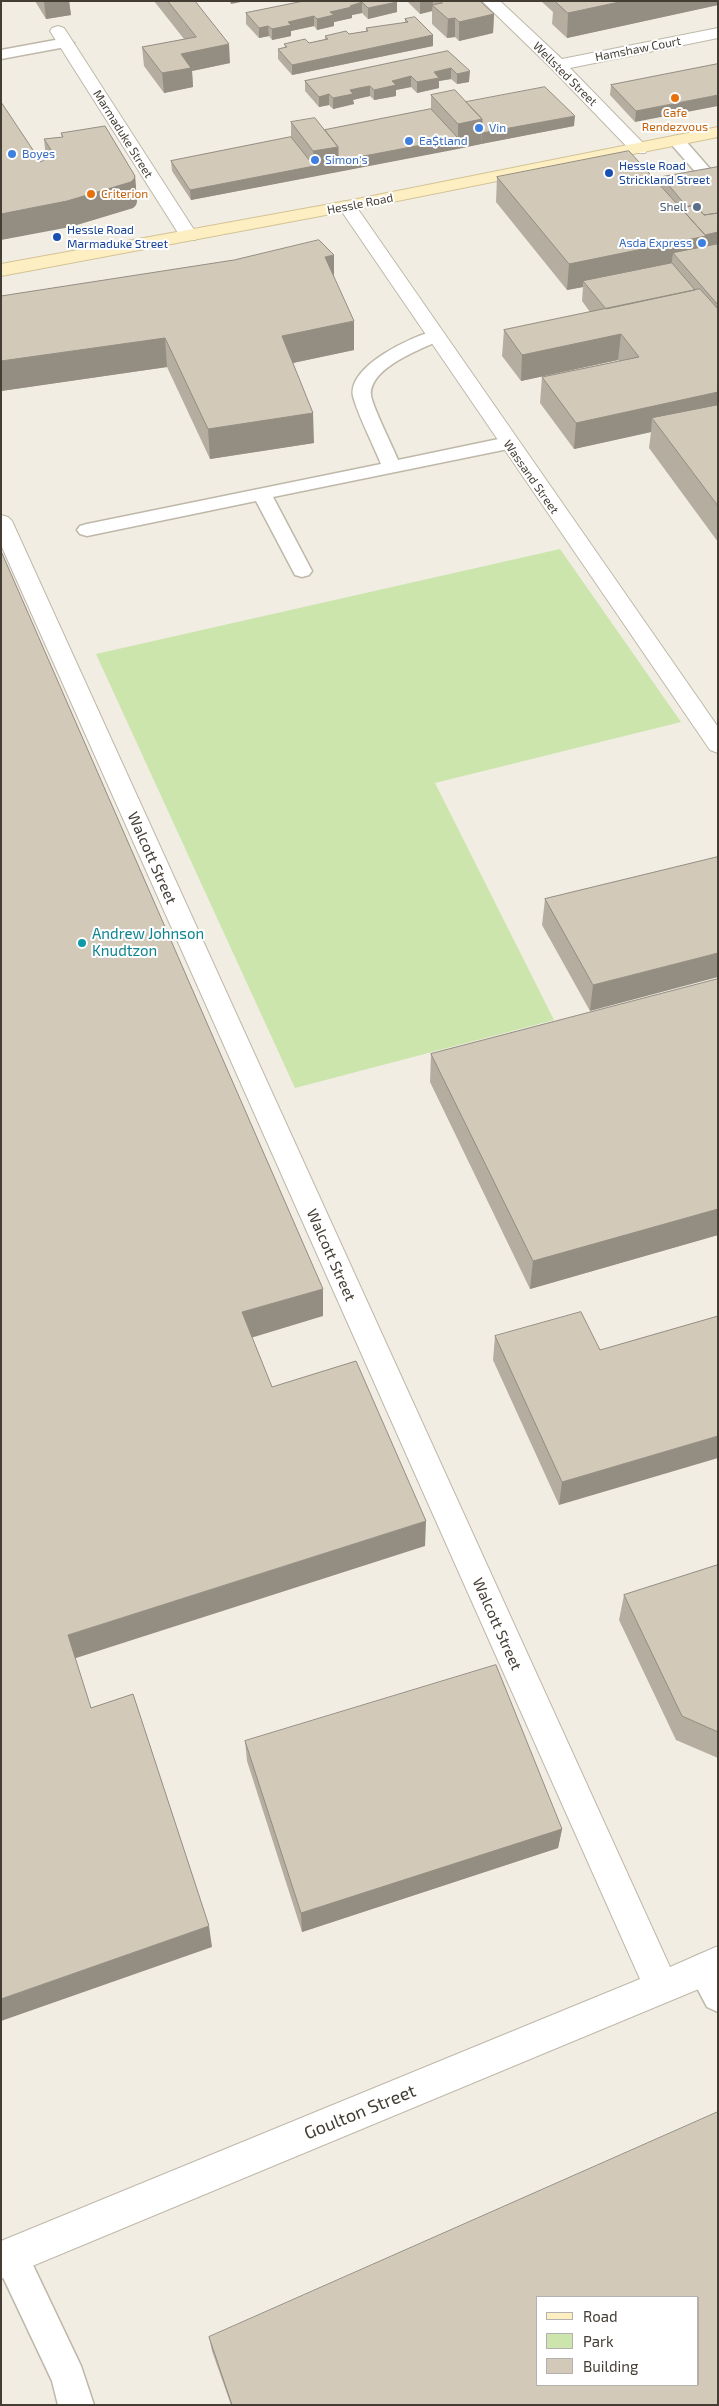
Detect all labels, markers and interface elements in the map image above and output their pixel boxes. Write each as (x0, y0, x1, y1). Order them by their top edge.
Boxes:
street label: Hamshaw Court (594, 34, 682, 64)
street label: Wellsted Street (530, 39, 600, 109)
street label: Marmaduke Street (90, 87, 156, 181)
marker: Cafe Rendezvous (669, 92, 681, 104)
place label: Cafe Rendezvous (642, 106, 708, 134)
place label: Vin (489, 121, 506, 135)
marker: Vin (473, 122, 485, 134)
place label: Ea$tland (419, 134, 468, 148)
marker: Ea$tland (403, 135, 415, 147)
place label: Boyes (22, 147, 55, 161)
marker: Boyes (6, 148, 18, 160)
place label: Simon's (325, 153, 367, 167)
marker: Simon's (309, 154, 321, 166)
place label: Hessle Road Strickland Street (619, 159, 710, 187)
marker: Hessle Road Strickland Street (603, 167, 615, 179)
place label: Criterion (101, 187, 148, 201)
marker: Criterion (85, 188, 97, 200)
street label: Hessle Road (326, 191, 394, 217)
place label: Shell (660, 200, 687, 214)
marker: Shell (691, 201, 703, 213)
place label: Hessle Road Marmaduke Street (67, 223, 168, 251)
marker: Hessle Road Marmaduke Street (51, 231, 63, 243)
place label: Asda Express (619, 236, 692, 250)
marker: Asda Express (696, 237, 708, 249)
street label: Wassand Street (500, 437, 562, 517)
street label: Walcott Street (124, 809, 180, 907)
place label: Andrew Johnson Knudtzon (92, 925, 204, 960)
marker: Andrew Johnson Knudtzon (76, 937, 88, 949)
street label: Walcott Street (303, 1206, 359, 1304)
street label: Walcott Street (469, 1575, 525, 1673)
street label: Goulton Street (301, 2080, 419, 2144)
legend (536, 2296, 699, 2386)
text: Road (583, 2307, 618, 2325)
text: Park (583, 2332, 614, 2350)
text: Building (583, 2357, 638, 2375)

